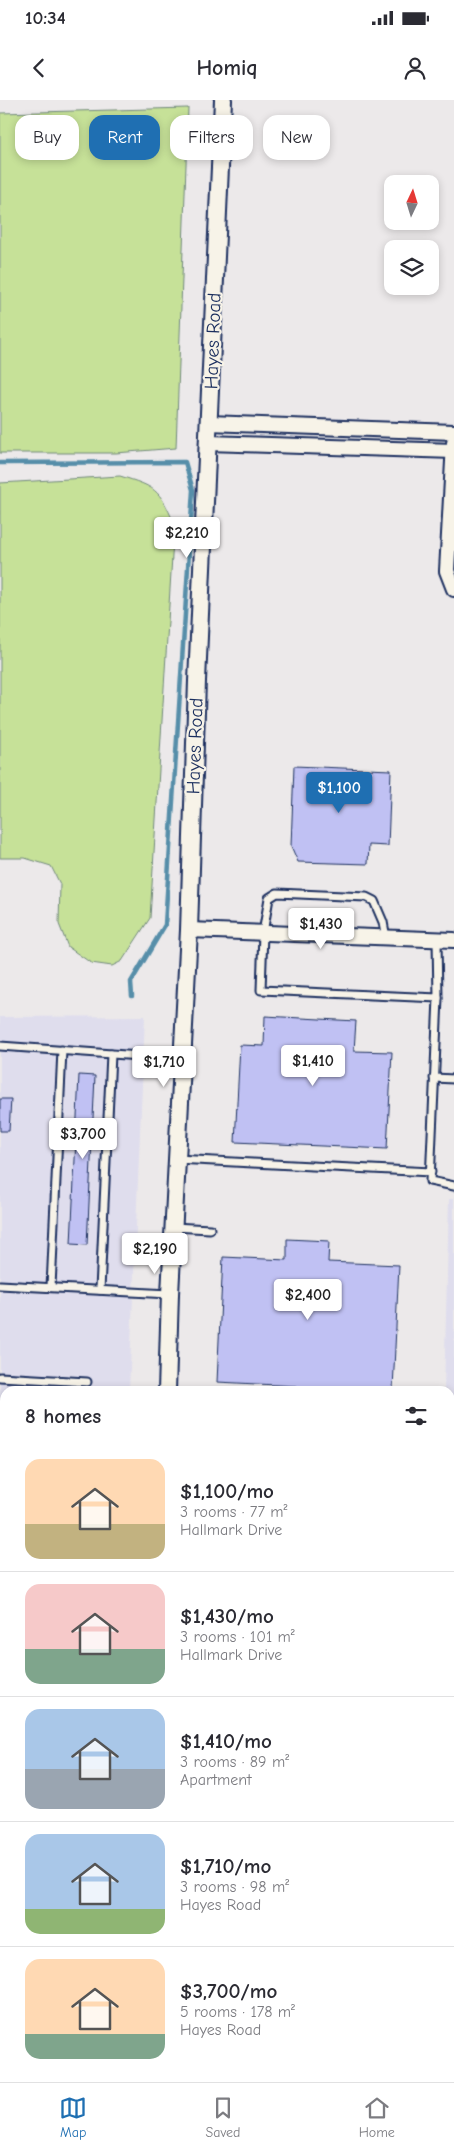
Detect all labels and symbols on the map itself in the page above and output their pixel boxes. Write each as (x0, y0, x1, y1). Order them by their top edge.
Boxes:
north arrow (384, 175, 439, 230)
street label: Hayes Road (200, 292, 226, 390)
pin: $2,210 (146, 516, 228, 559)
street label: Hayes Road (182, 697, 208, 795)
pin: $1,100 (298, 772, 380, 814)
pin: $1,430 (280, 908, 362, 950)
pin: $1,410 (272, 1044, 354, 1087)
pin: $1,710 (123, 1046, 205, 1088)
pin: $3,700 (42, 1118, 124, 1160)
pin: $2,190 (114, 1232, 196, 1275)
pin: $2,400 (267, 1278, 349, 1321)

